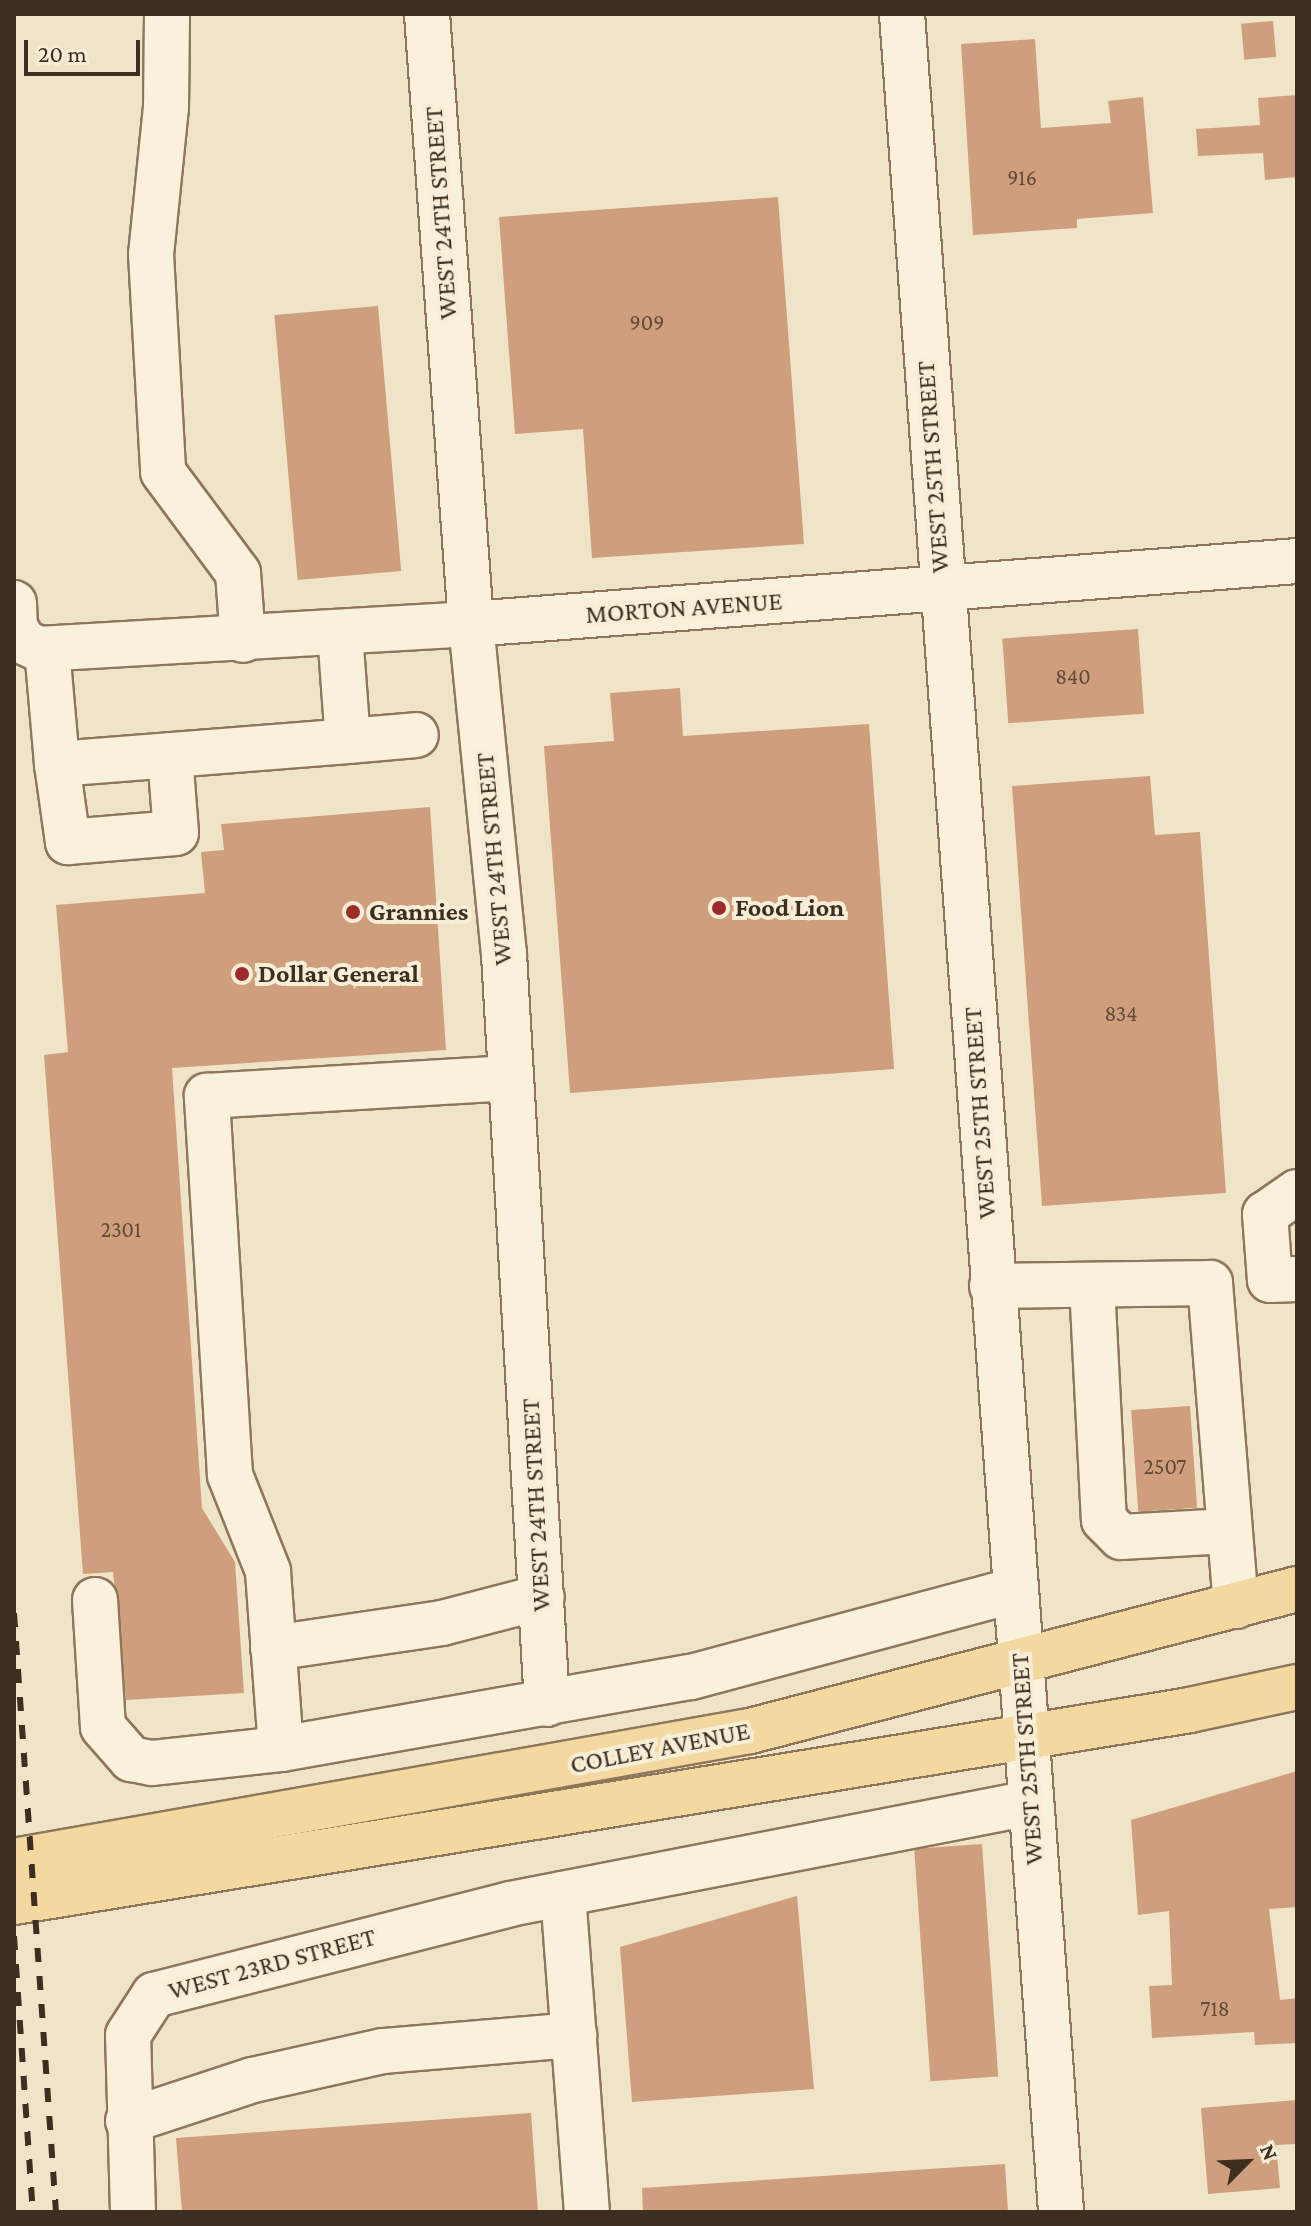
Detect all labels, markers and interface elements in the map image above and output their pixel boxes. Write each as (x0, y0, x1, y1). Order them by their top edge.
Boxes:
scale bar (28, 24, 144, 74)
text: 20 m (38, 40, 87, 67)
street label: WEST 24TH STREET (418, 105, 464, 321)
house number: 916 (1007, 165, 1037, 191)
house number: 909 (630, 310, 664, 336)
street label: WEST 25TH STREET (910, 360, 956, 574)
street label: MORTON AVENUE (584, 586, 784, 630)
house number: 840 (1055, 664, 1091, 690)
street label: WEST 24TH STREET (469, 751, 519, 967)
place label: Food Lion (735, 892, 844, 924)
place label: Grannies (369, 896, 468, 928)
marker: Food Lion (710, 899, 728, 917)
marker: Grannies (344, 903, 362, 921)
place label: Dollar General (258, 958, 419, 990)
marker: Dollar General (233, 965, 251, 983)
house number: 834 (1104, 1001, 1138, 1027)
street label: WEST 25TH STREET (957, 1006, 1003, 1220)
house number: 2301 (101, 1217, 141, 1243)
street label: WEST 24TH STREET (515, 1398, 557, 1612)
house number: 2507 (1144, 1454, 1186, 1480)
street label: WEST 25TH STREET (1004, 1652, 1050, 1866)
street label: COLLEY AVENUE (568, 1715, 752, 1781)
street label: WEST 23RD STREET (165, 1921, 379, 2007)
house number: 718 (1200, 1996, 1230, 2022)
north arrow (1207, 2122, 1287, 2202)
text: N (1255, 2140, 1284, 2164)

